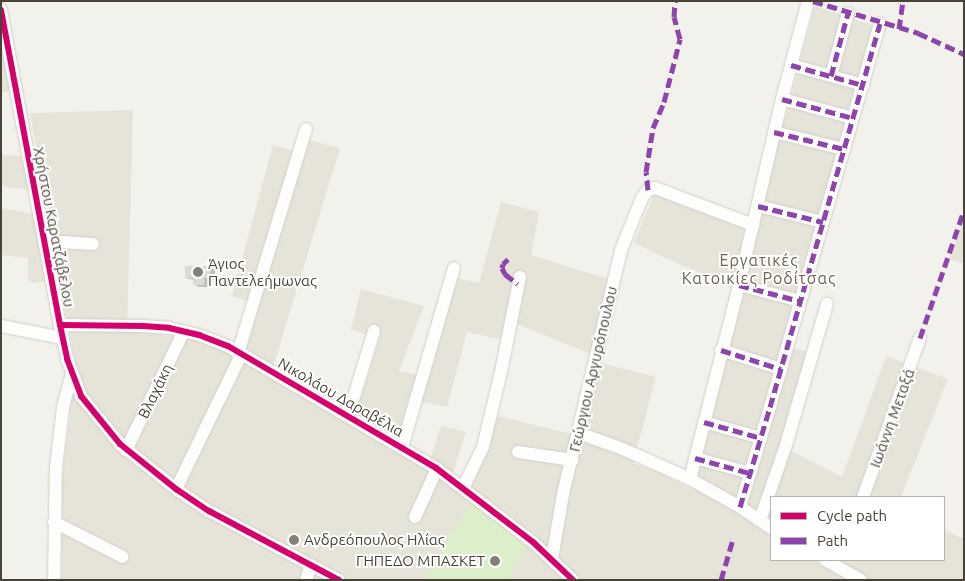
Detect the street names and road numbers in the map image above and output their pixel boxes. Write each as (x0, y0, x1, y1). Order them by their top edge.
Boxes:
street label: Χρήστου Καρατζάβελου (30, 145, 78, 309)
street label: Γεώργιου Αργυρόπουλου (565, 285, 621, 453)
street label: Νικολάου Δαραβέλια (275, 354, 407, 440)
street label: Βλαχάκη (134, 361, 176, 421)
street label: Ιωάννη Μεταξά (866, 366, 918, 470)

